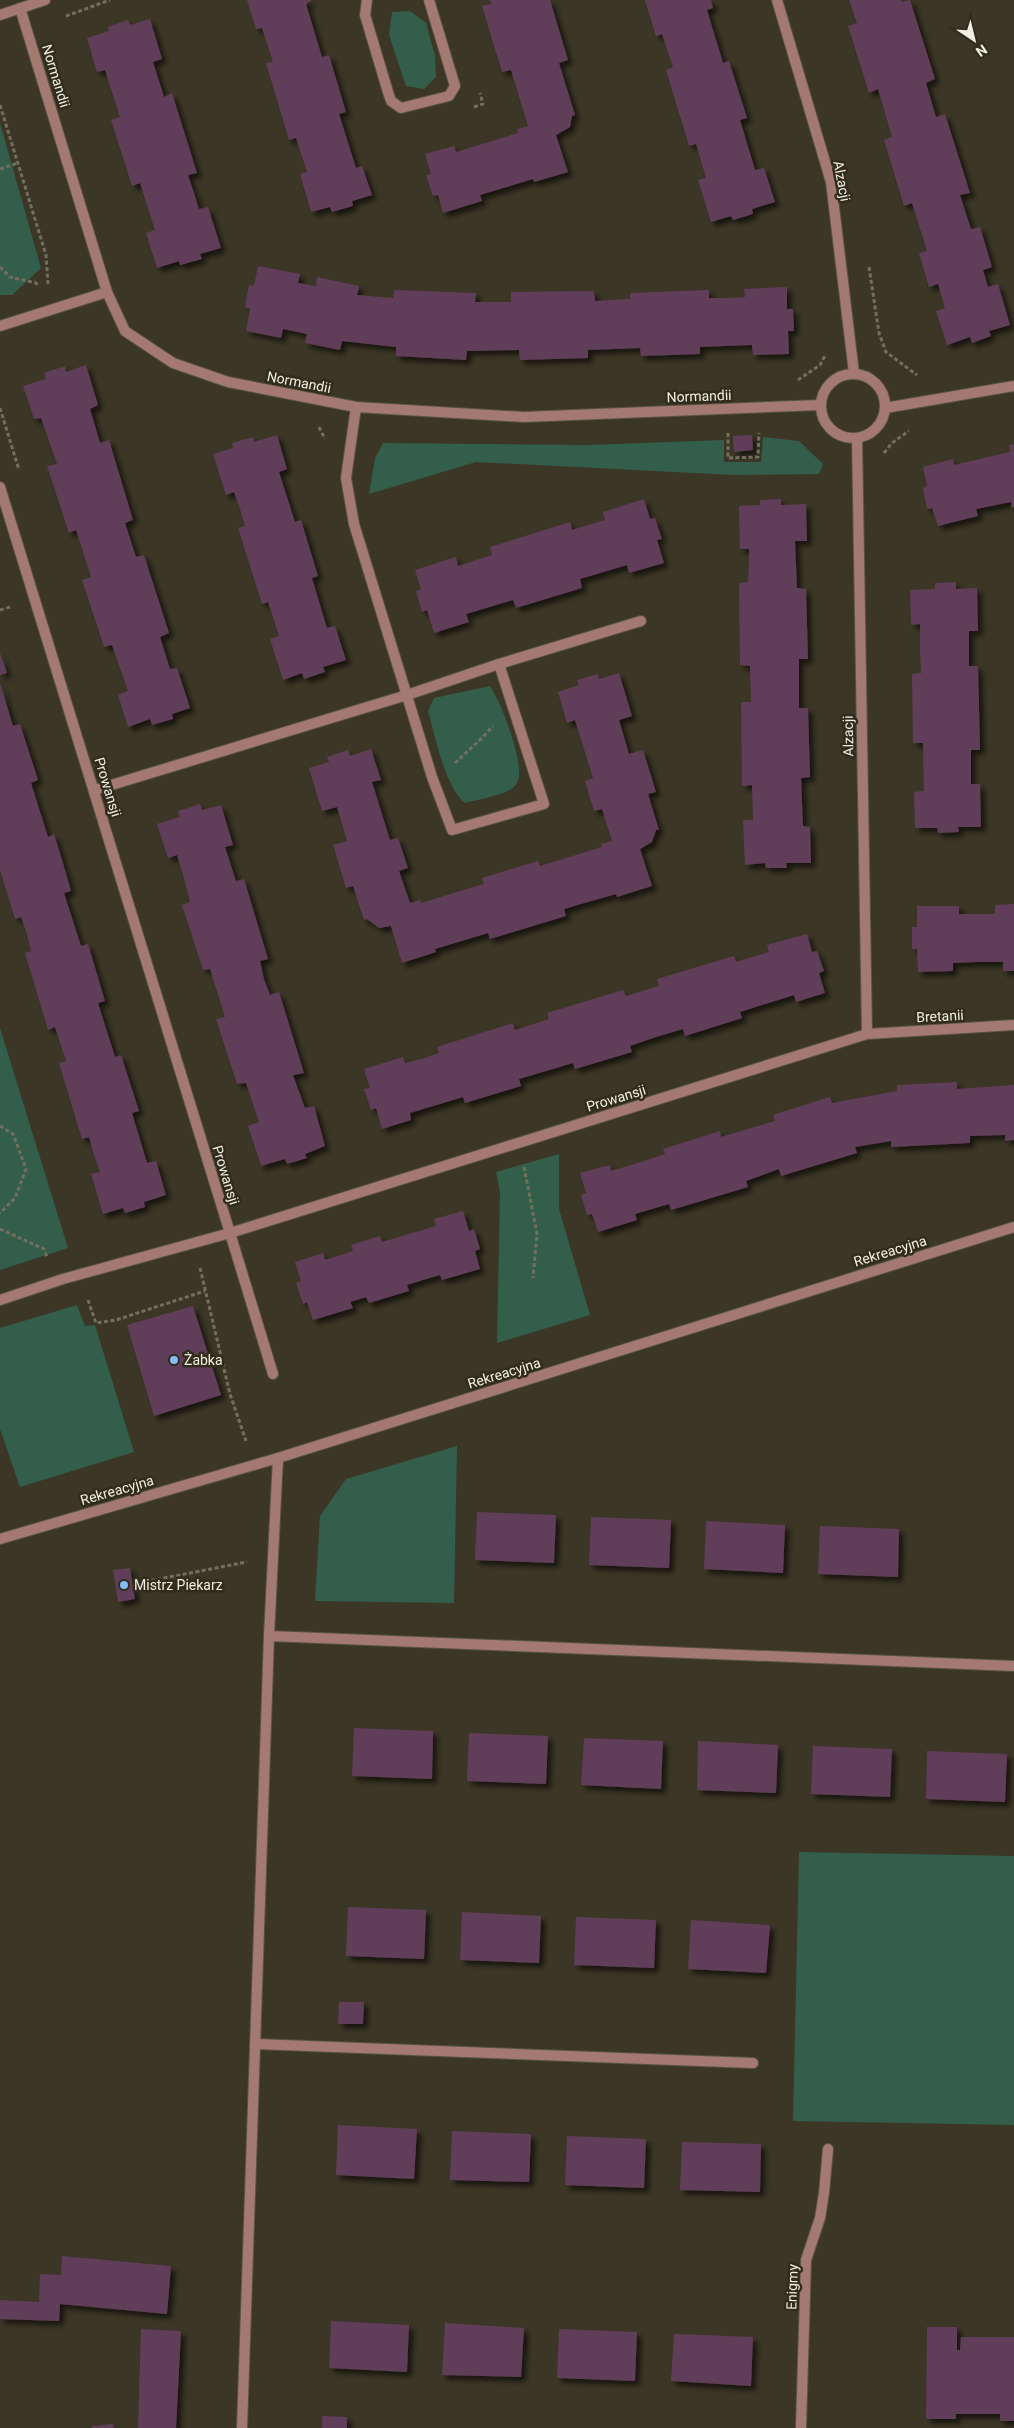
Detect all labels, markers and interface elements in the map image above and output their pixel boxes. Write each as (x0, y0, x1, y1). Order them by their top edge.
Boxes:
north arrow (949, 15, 999, 65)
text: N (973, 41, 990, 60)
street label: Normandii (39, 43, 73, 109)
street label: Alzacji (830, 159, 854, 203)
street label: Normandii (266, 368, 332, 396)
street label: Normandii (666, 387, 732, 405)
street label: Alzacji (840, 715, 856, 757)
street label: Prowansji (91, 755, 125, 819)
street label: Bretanii (916, 1007, 964, 1025)
street label: Prowansji (584, 1081, 648, 1115)
street label: Prowansji (209, 1143, 243, 1207)
street label: Rekreacyjna (852, 1232, 928, 1270)
place label: Żabka (184, 1352, 223, 1368)
marker: Żabka (168, 1354, 180, 1366)
street label: Rekreacyjna (466, 1354, 542, 1392)
street label: Rekreacyjna (79, 1472, 155, 1508)
place label: Mistrz Piekarz (134, 1577, 223, 1593)
marker: Mistrz Piekarz (118, 1579, 130, 1591)
street label: Enigmy (783, 2263, 801, 2310)

